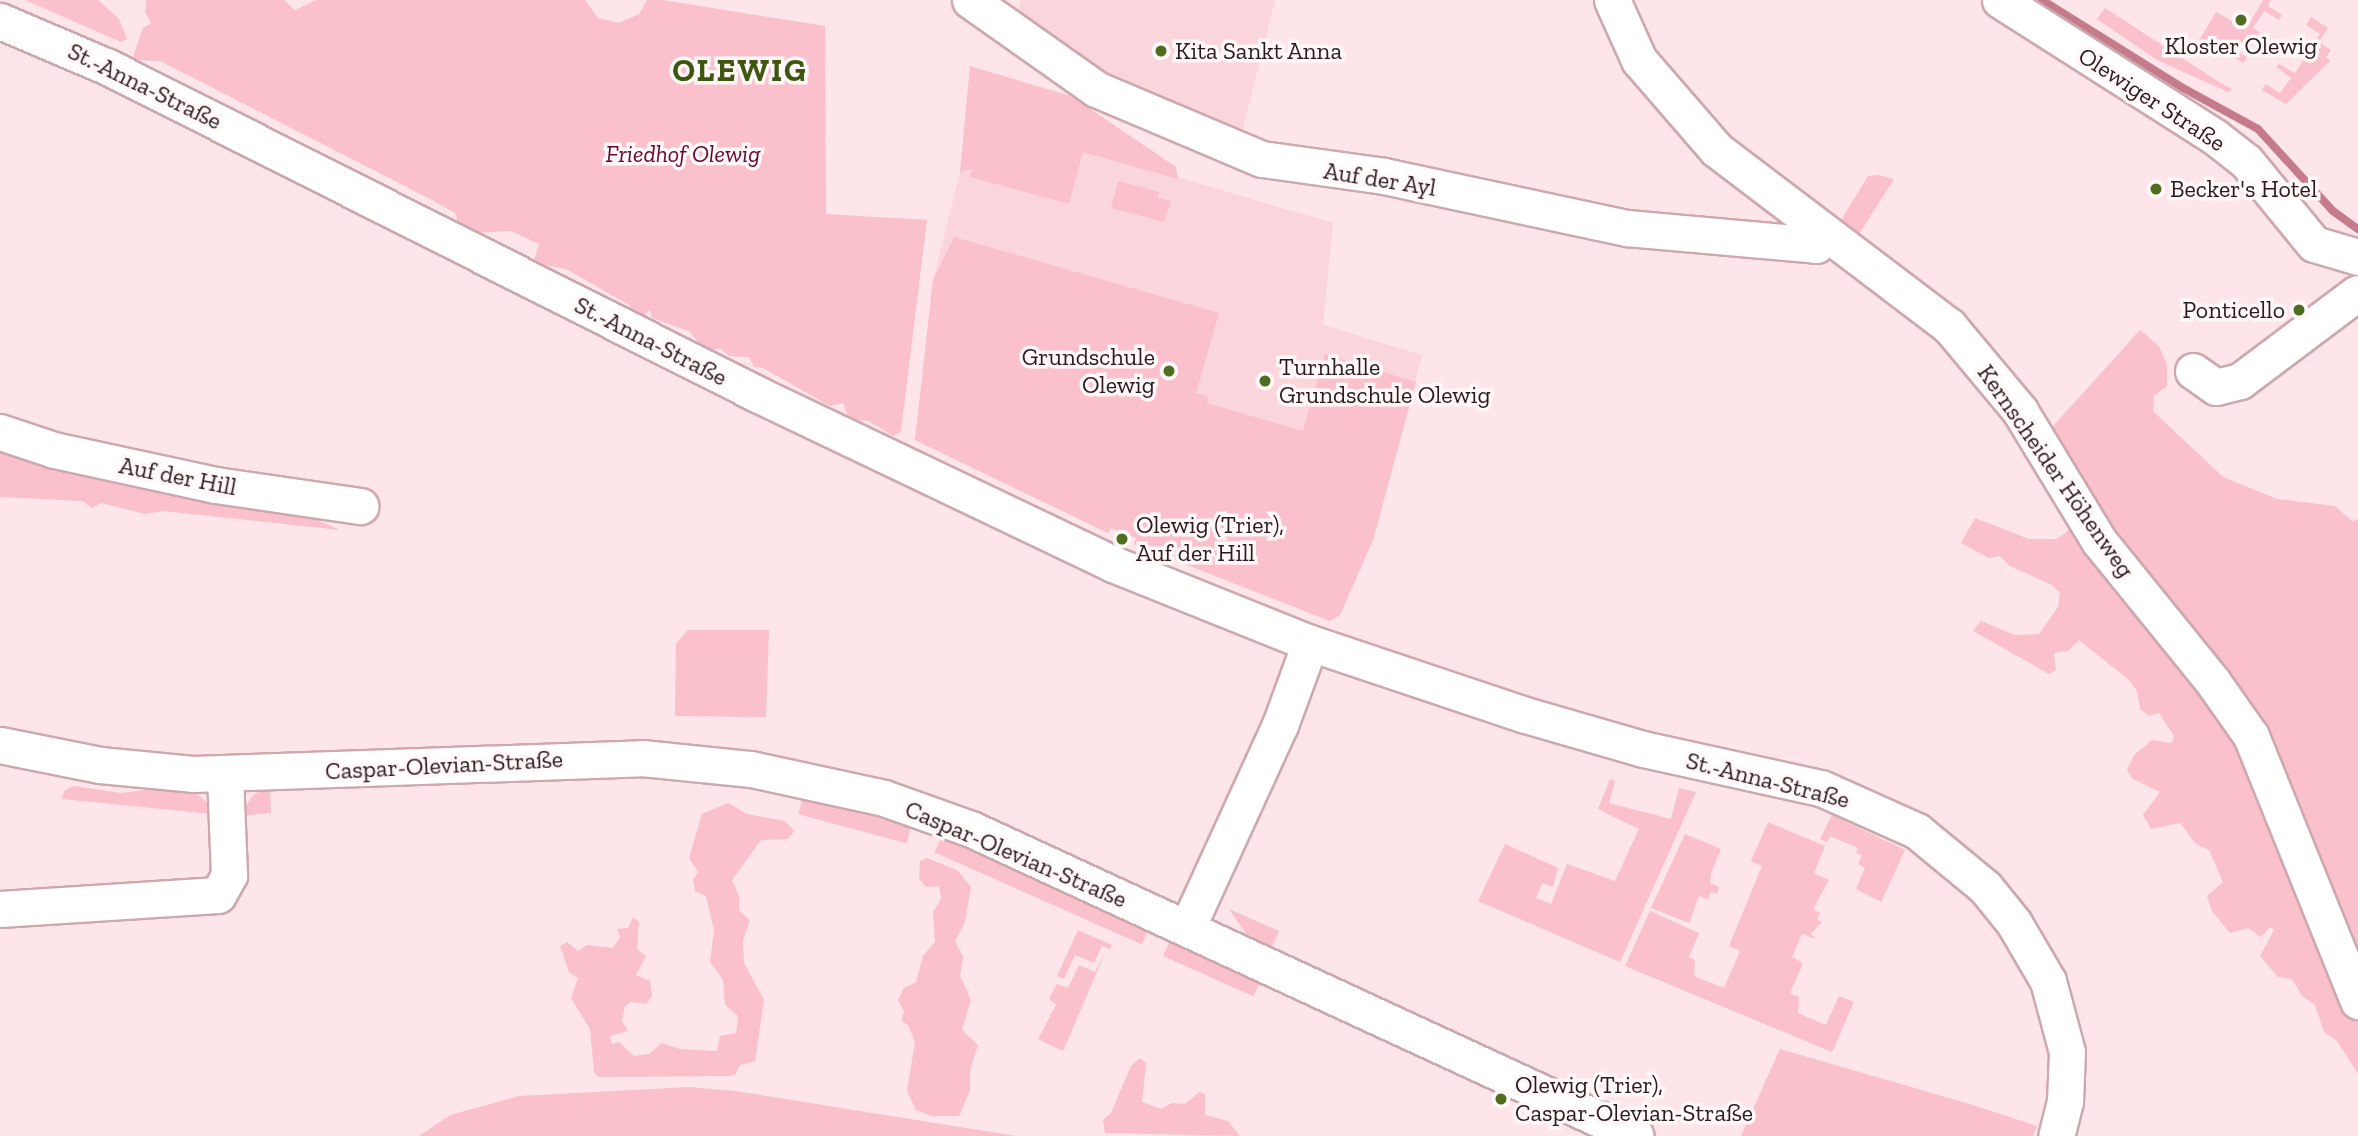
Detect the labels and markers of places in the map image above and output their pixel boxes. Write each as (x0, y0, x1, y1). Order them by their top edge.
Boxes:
marker: Kloster Olewig (2233, 12, 2249, 28)
place label: Kloster Olewig (2164, 32, 2318, 60)
place label: Kita Sankt Anna (1175, 37, 1343, 65)
marker: Kita Sankt Anna (1153, 43, 1169, 59)
place label: Becker's Hotel (2170, 175, 2317, 203)
marker: Becker's Hotel (2148, 181, 2164, 197)
place label: Ponticello (2183, 296, 2285, 324)
marker: Ponticello (2291, 302, 2307, 318)
place label: Grundschule Olewig (1022, 343, 1155, 399)
place label: Turnhalle Grundschule Olewig (1279, 353, 1491, 409)
marker: Grundschule Olewig (1161, 363, 1177, 379)
marker: Turnhalle Grundschule Olewig (1257, 373, 1273, 389)
place label: Olewig (Trier), Auf der Hill (1136, 511, 1284, 567)
marker: Olewig (Trier), Auf der Hill (1114, 531, 1130, 547)
place label: Olewig (Trier), Caspar-Olevian-Straße (1515, 1071, 1753, 1127)
marker: Olewig (Trier), Caspar-Olevian-Straße (1493, 1091, 1509, 1107)

